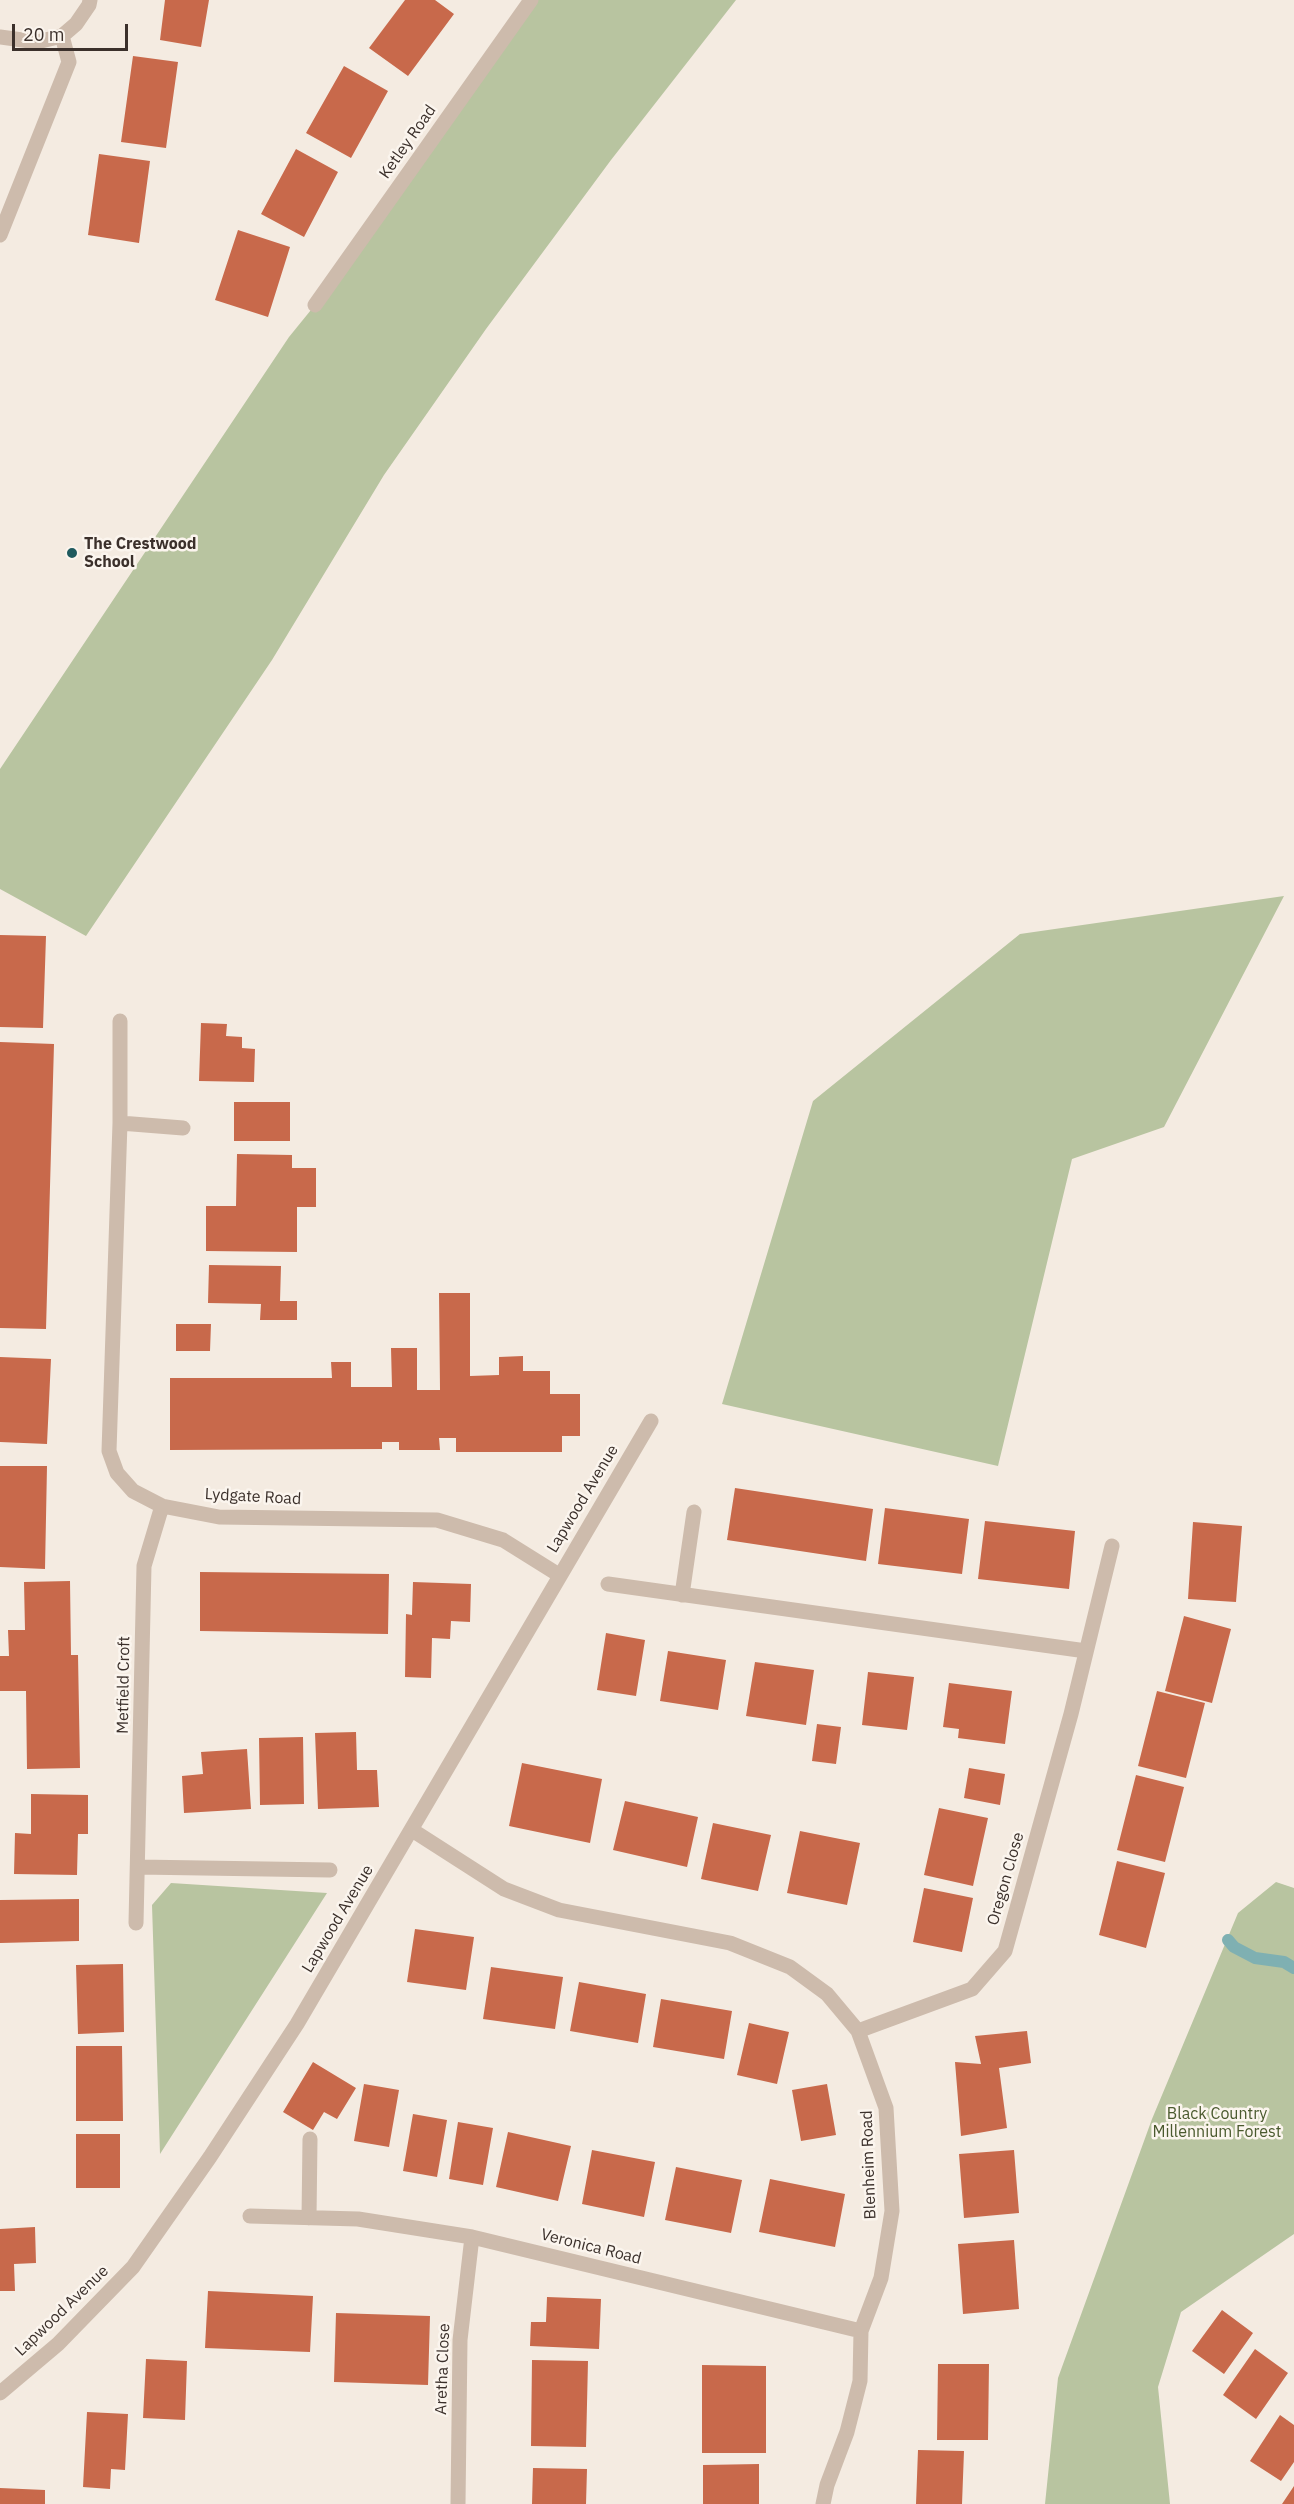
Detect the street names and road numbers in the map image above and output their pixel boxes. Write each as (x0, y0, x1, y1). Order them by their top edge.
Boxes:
street label: Ketley Road (376, 101, 440, 183)
street label: Lapwood Avenue (543, 1442, 623, 1556)
street label: Lydgate Road (204, 1485, 302, 1509)
street label: Metfield Croft (114, 1636, 134, 1734)
street label: Oregon Close (984, 1830, 1028, 1928)
street label: Lapwood Avenue (298, 1862, 378, 1976)
street label: Blenheim Road (858, 2110, 880, 2220)
street label: Veronica Road (539, 2225, 643, 2269)
street label: Lapwood Avenue (11, 2262, 113, 2360)
street label: Aretha Close (432, 2323, 454, 2415)

